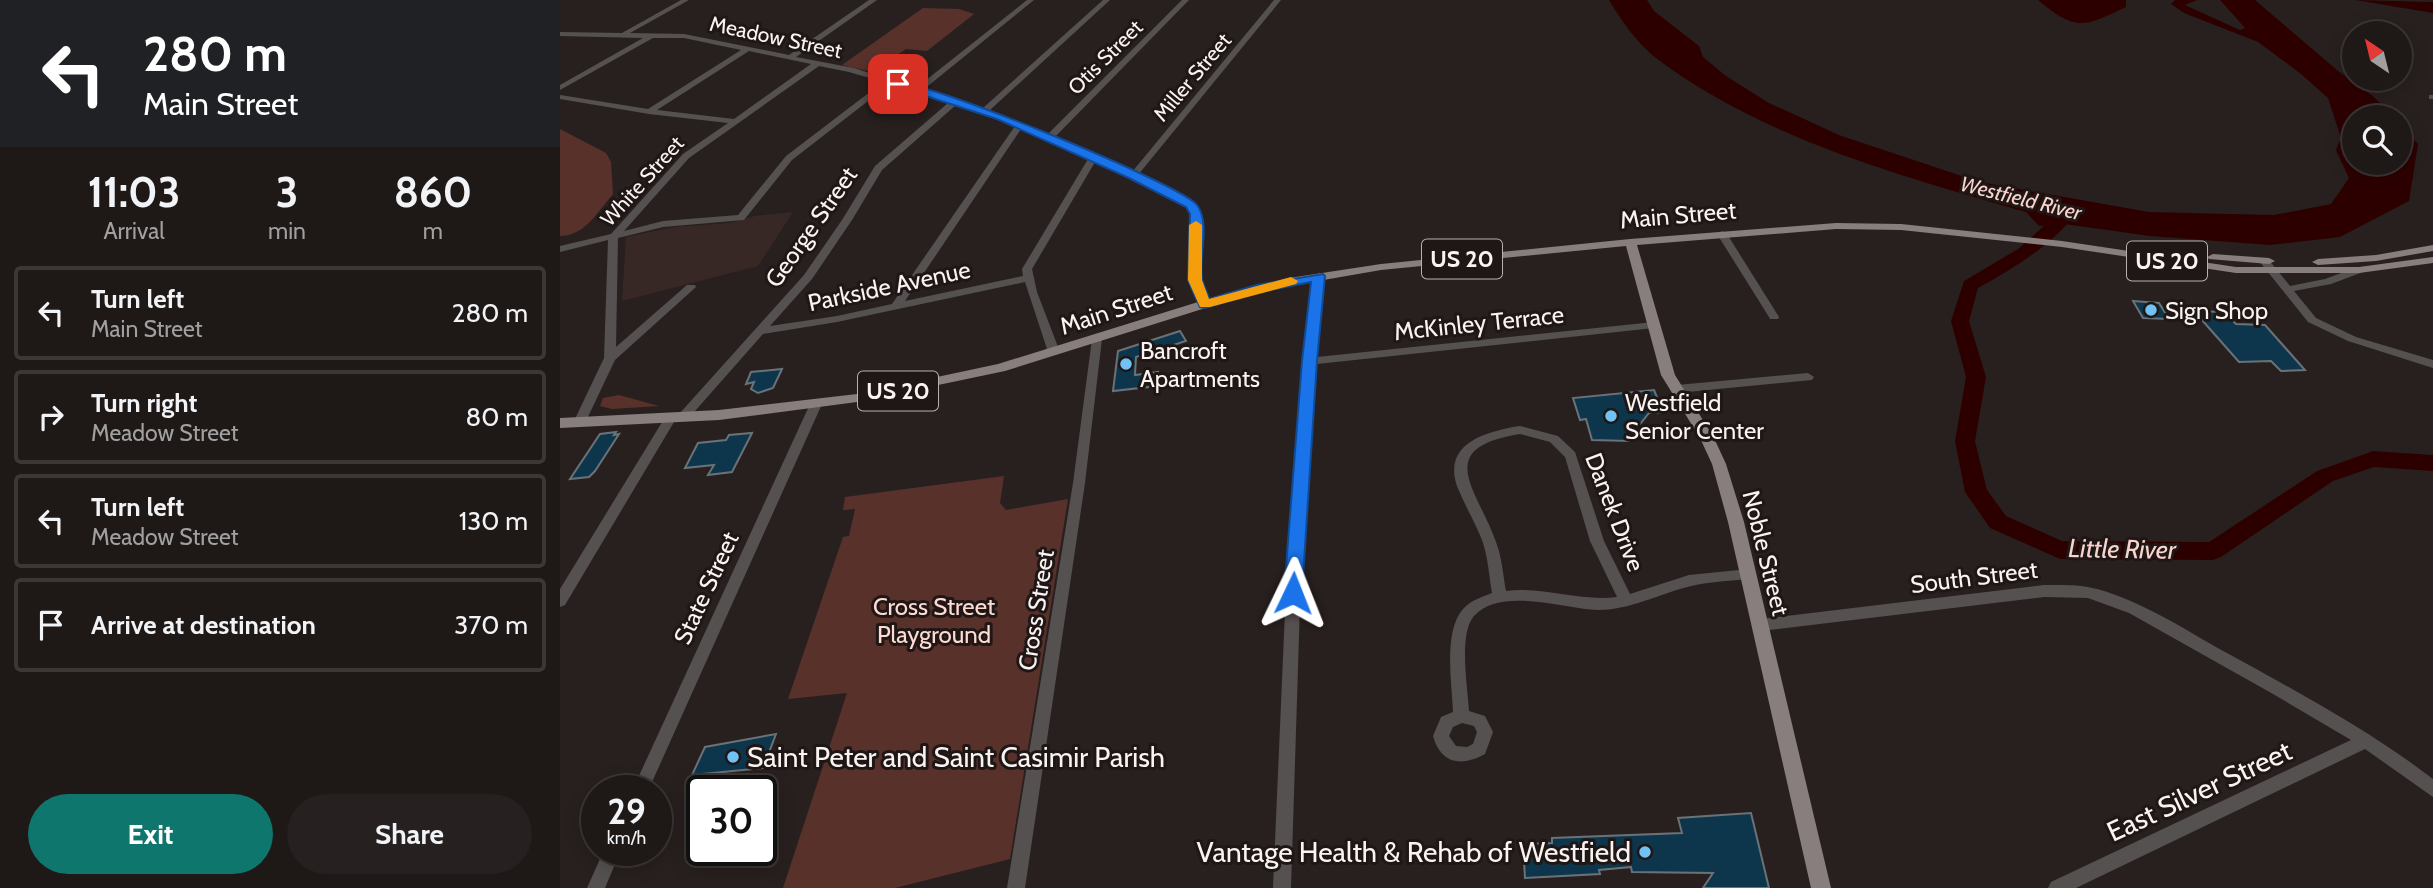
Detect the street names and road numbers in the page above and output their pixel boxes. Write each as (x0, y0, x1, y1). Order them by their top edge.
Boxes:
street label: Meadow Street (708, 11, 844, 63)
street label: Otis Street (1063, 15, 1147, 99)
street label: Miller Street (1148, 28, 1236, 126)
street label: White Street (595, 131, 689, 231)
street label: George Street (759, 161, 863, 293)
street label: Main Street (1619, 195, 1737, 235)
road number: US 20 (1422, 240, 1502, 278)
road number: US 20 (2127, 242, 2207, 280)
street label: Parkside Avenue (805, 255, 973, 317)
street label: Main Street (1056, 277, 1176, 341)
street label: McKinley Terrace (1393, 300, 1565, 346)
road number: US 20 (858, 372, 938, 410)
street label: Danek Drive (1579, 449, 1651, 575)
street label: Noble Street (1736, 487, 1796, 619)
street label: State Street (667, 527, 745, 649)
street label: Cross Street (1012, 547, 1060, 673)
street label: South Street (1909, 555, 2039, 599)
street label: East Silver Street (2101, 733, 2297, 849)

